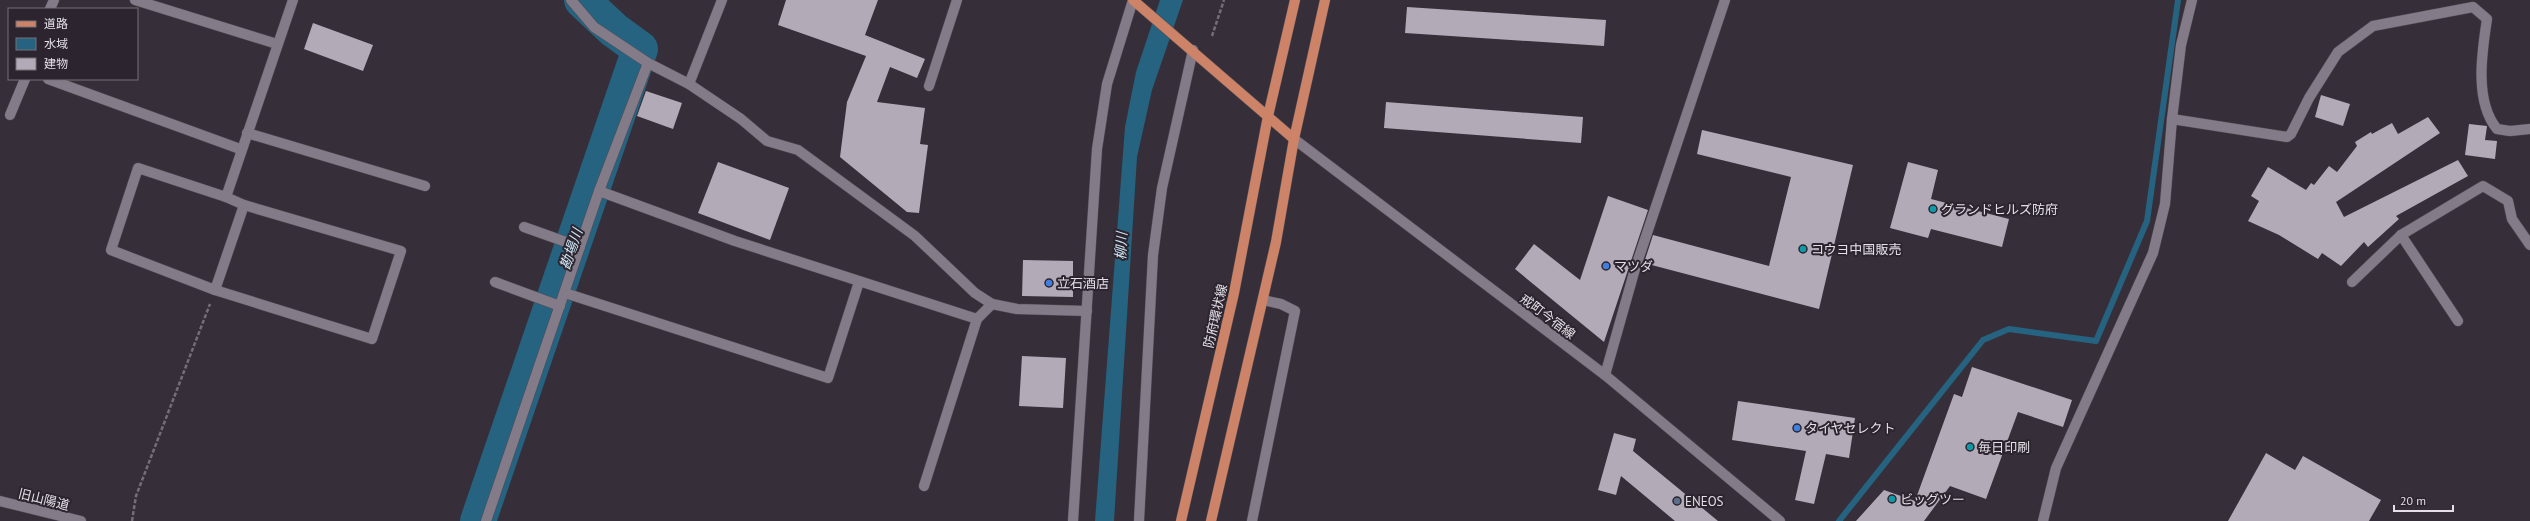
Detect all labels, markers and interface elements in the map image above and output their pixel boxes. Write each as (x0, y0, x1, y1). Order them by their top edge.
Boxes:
legend (8, 8, 138, 80)
text: 道路 (44, 16, 68, 31)
text: 水域 (44, 36, 68, 51)
text: 建物 (44, 56, 68, 71)
place label: グランドヒルズ防府 (1941, 201, 2058, 218)
marker: グランドヒルズ防府 (1928, 204, 1938, 214)
water label: 勘場川 (556, 224, 587, 272)
water label: 柳川 (1111, 230, 1131, 260)
place label: コウヨ中国販売 (1811, 241, 1901, 258)
marker: コウヨ中国販売 (1798, 244, 1808, 254)
place label: マツダ (1614, 258, 1653, 275)
marker: マツダ (1601, 261, 1611, 271)
place label: 立石酒店 (1057, 275, 1109, 292)
marker: 立石酒店 (1044, 278, 1054, 288)
street label: 防府環状線 (1200, 283, 1231, 350)
street label: 戒町今宿線 (1517, 290, 1579, 343)
place label: タイヤセレクト (1805, 420, 1896, 437)
marker: タイヤセレクト (1792, 423, 1802, 433)
place label: 毎日印刷 (1978, 439, 2030, 456)
marker: 毎日印刷 (1965, 442, 1975, 452)
street label: 旧山陽道 (17, 485, 71, 514)
scale bar (2394, 487, 2453, 513)
place label: ビッグツー (1900, 491, 1965, 508)
place label: ENEOS (1685, 493, 1724, 510)
text: 20 m (2400, 493, 2426, 508)
marker: ビッグツー (1887, 494, 1897, 504)
marker: ENEOS (1672, 496, 1682, 506)

